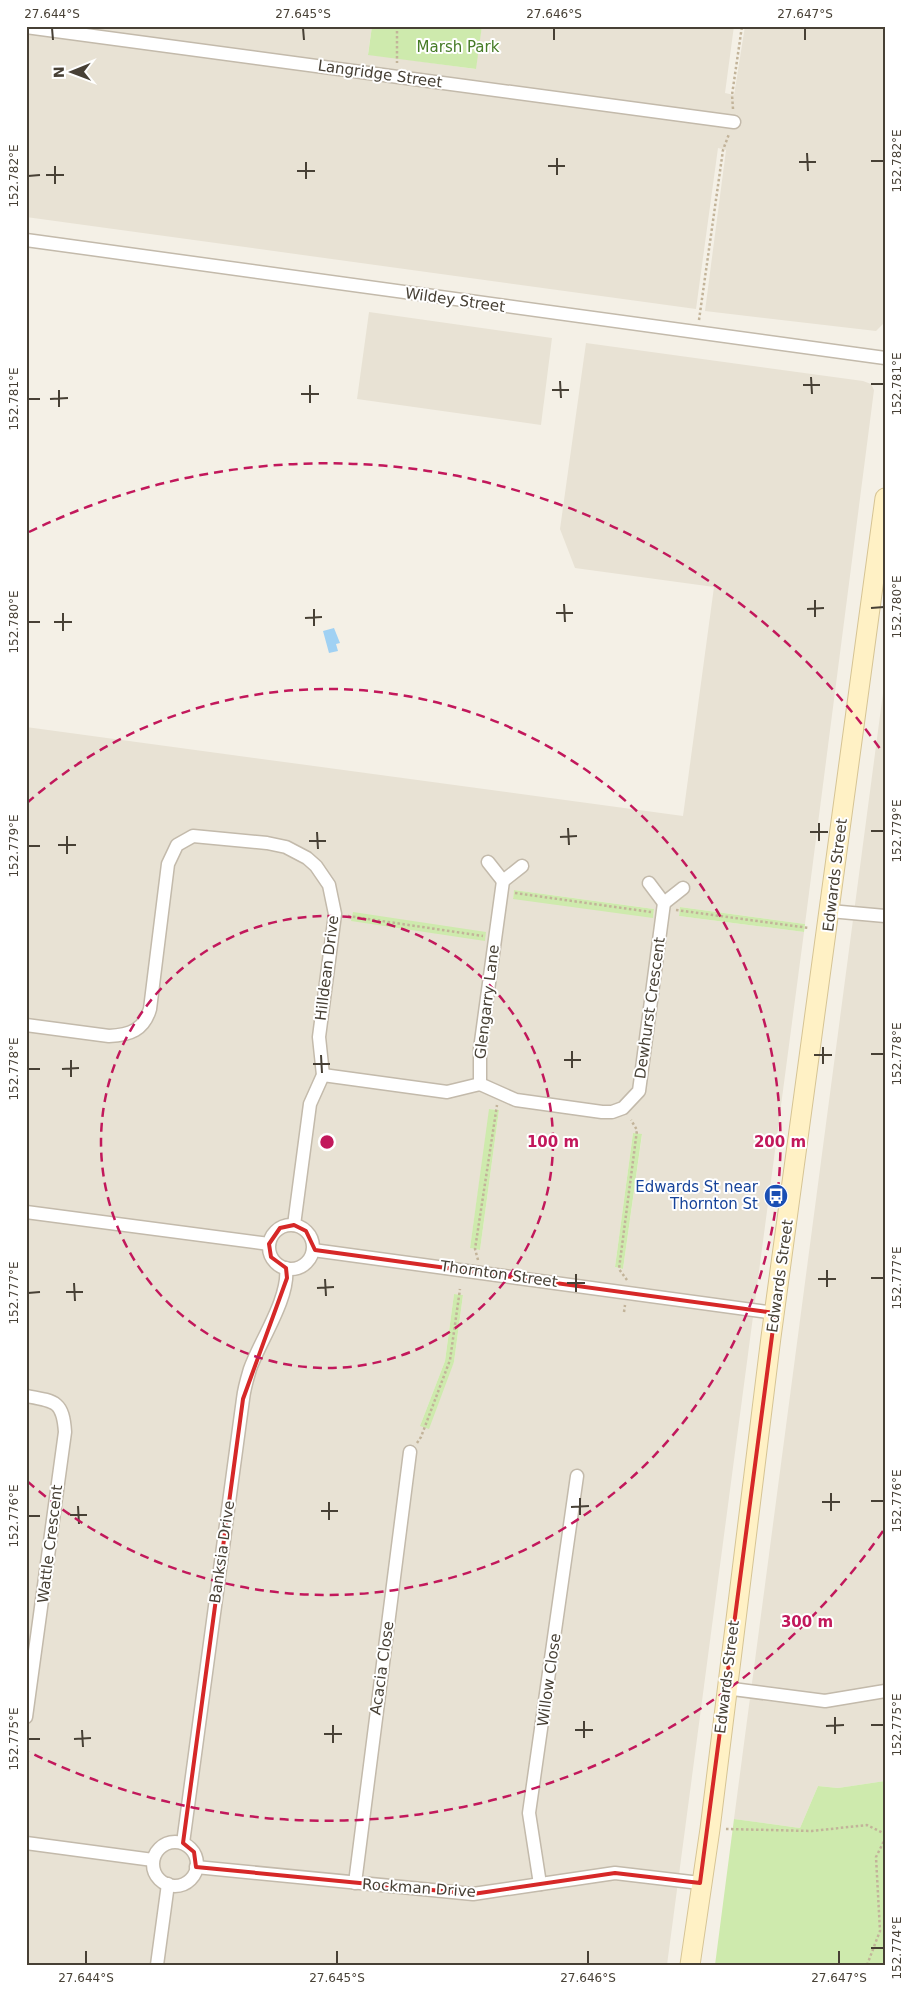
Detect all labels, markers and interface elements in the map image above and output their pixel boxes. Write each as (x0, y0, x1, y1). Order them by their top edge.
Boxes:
text: 27.644°S (24, 7, 80, 21)
text: 27.645°S (275, 7, 331, 21)
text: 27.646°S (526, 7, 582, 21)
text: 27.647°S (777, 7, 833, 21)
park label: Marsh Park (417, 38, 500, 56)
north arrow (48, 48, 98, 98)
street label: Langridge Street (317, 56, 444, 92)
text: N (51, 66, 67, 78)
text: 152.782°E (890, 129, 904, 193)
text: 152.782°E (7, 144, 21, 208)
street label: Wildey Street (404, 284, 506, 316)
text: 152.781°E (890, 352, 904, 416)
text: 152.781°E (7, 367, 21, 431)
text: 152.780°E (890, 575, 904, 639)
text: 152.780°E (7, 590, 21, 654)
text: 152.779°E (890, 799, 904, 863)
text: 152.779°E (7, 814, 21, 878)
street label: Edwards Street (819, 817, 851, 933)
street label: Hilldean Drive (312, 914, 342, 1022)
street label: Dewhurst Crescent (631, 936, 669, 1080)
street label: Glengarry Lane (471, 944, 503, 1060)
text: 152.778°E (890, 1022, 904, 1086)
text: 152.778°E (7, 1037, 21, 1101)
centre of rings (318, 1133, 336, 1151)
text: 100 m (527, 1133, 579, 1151)
text: 200 m (754, 1133, 806, 1151)
place label: Edwards St near Thornton St (635, 1178, 759, 1213)
bus stop icon: Edwards St near Thornton St (763, 1183, 789, 1209)
street label: Edwards Street (763, 1218, 797, 1334)
text: 152.777°E (890, 1246, 904, 1310)
street label: Thornton Street (438, 1257, 559, 1291)
text: 152.777°E (7, 1261, 21, 1325)
text: 152.776°E (890, 1469, 904, 1533)
text: 152.776°E (7, 1484, 21, 1548)
street label: Wattle Crescent (34, 1484, 66, 1604)
street label: Banksia Drive (206, 1499, 238, 1605)
text: 300 m (781, 1613, 833, 1631)
street label: Edwards Street (711, 1619, 743, 1735)
street label: Acacia Close (366, 1620, 398, 1716)
street label: Willow Close (534, 1632, 564, 1728)
text: 152.775°E (890, 1693, 904, 1757)
text: 152.775°E (7, 1707, 21, 1771)
street label: Rockman Drive (362, 1875, 476, 1901)
text: 152.774°E (890, 1916, 904, 1980)
text: 27.644°S (58, 1971, 114, 1985)
text: 27.645°S (309, 1971, 365, 1985)
text: 27.646°S (560, 1971, 616, 1985)
text: 27.647°S (811, 1971, 867, 1985)

